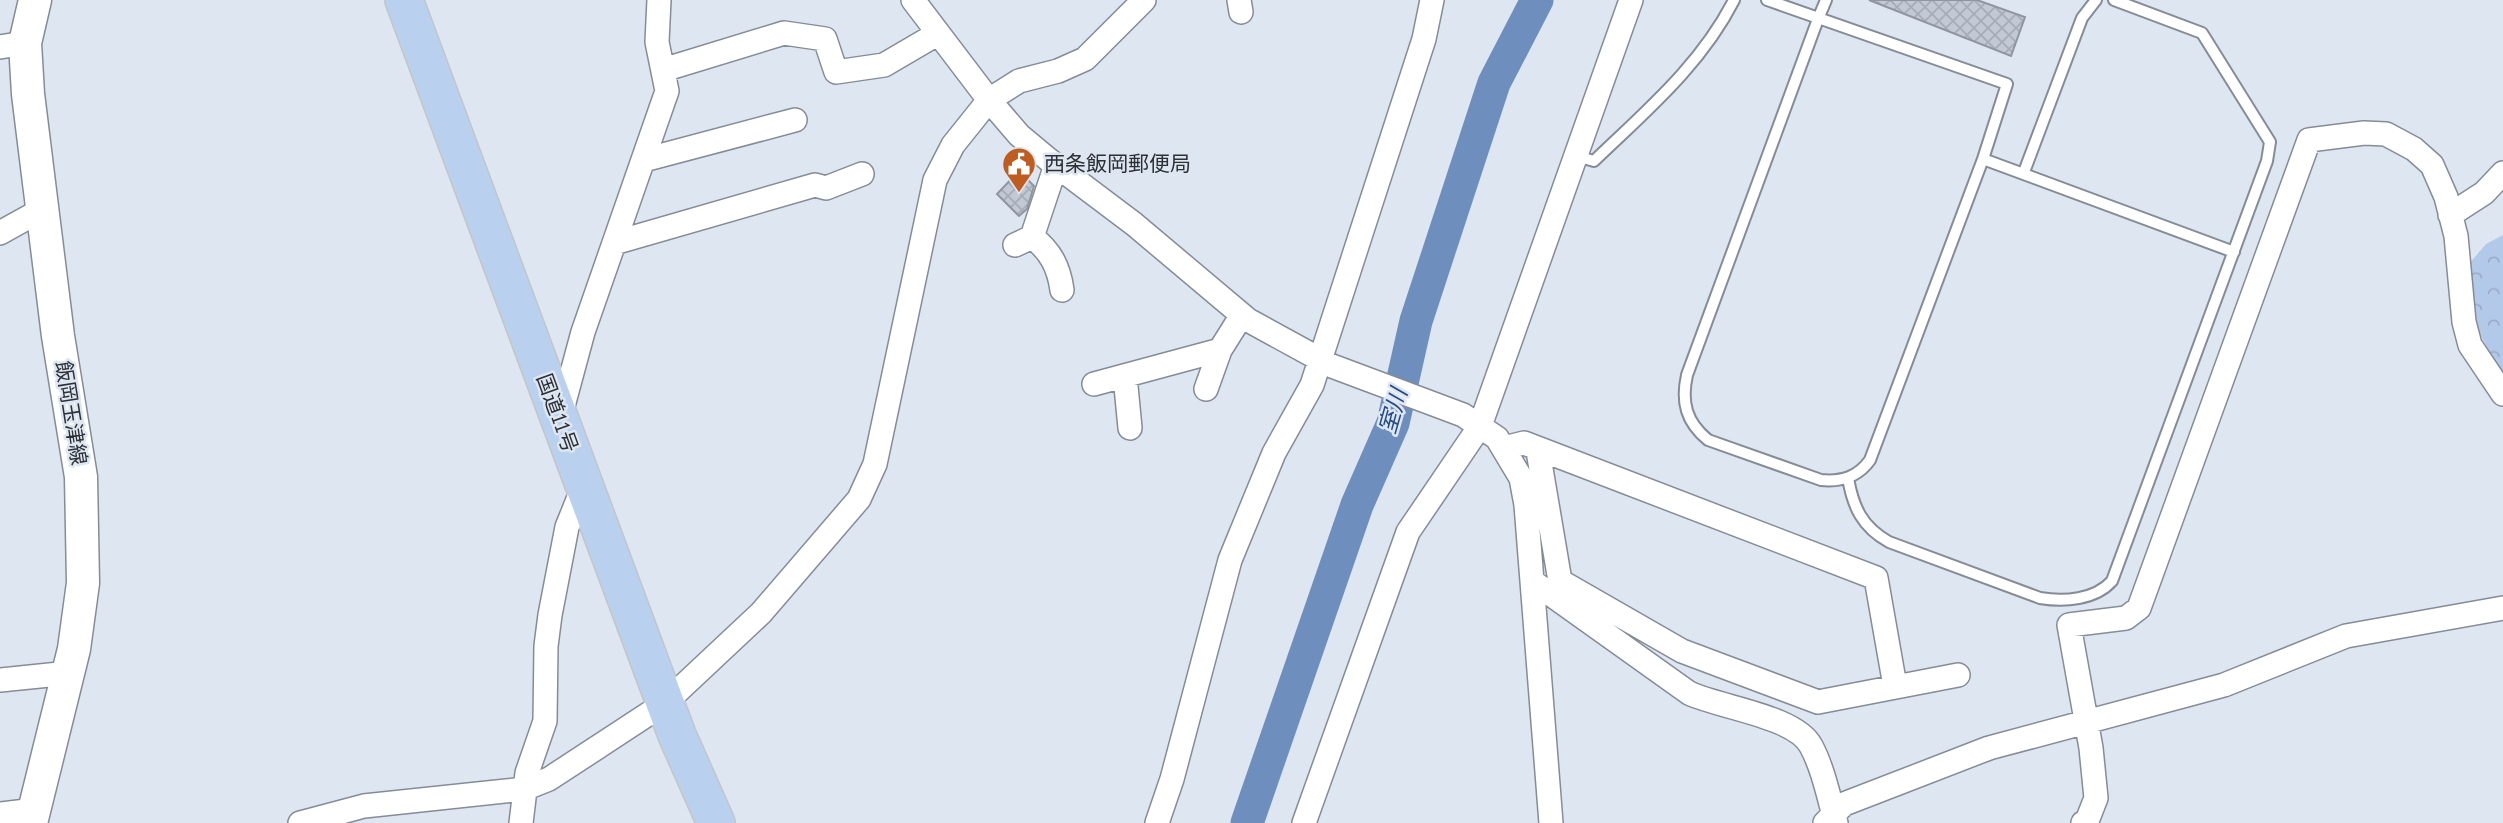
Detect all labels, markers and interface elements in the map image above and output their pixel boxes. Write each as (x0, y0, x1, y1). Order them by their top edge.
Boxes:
public building icon: 西条飯岡郵便局 (1000, 145, 1038, 194)
place label: 西条飯岡郵便局 (1044, 150, 1191, 177)
street label: 飯岡玉津線 (50, 359, 93, 467)
street label: 国道11号 (531, 370, 584, 456)
water label: 室川 (1372, 382, 1414, 437)

